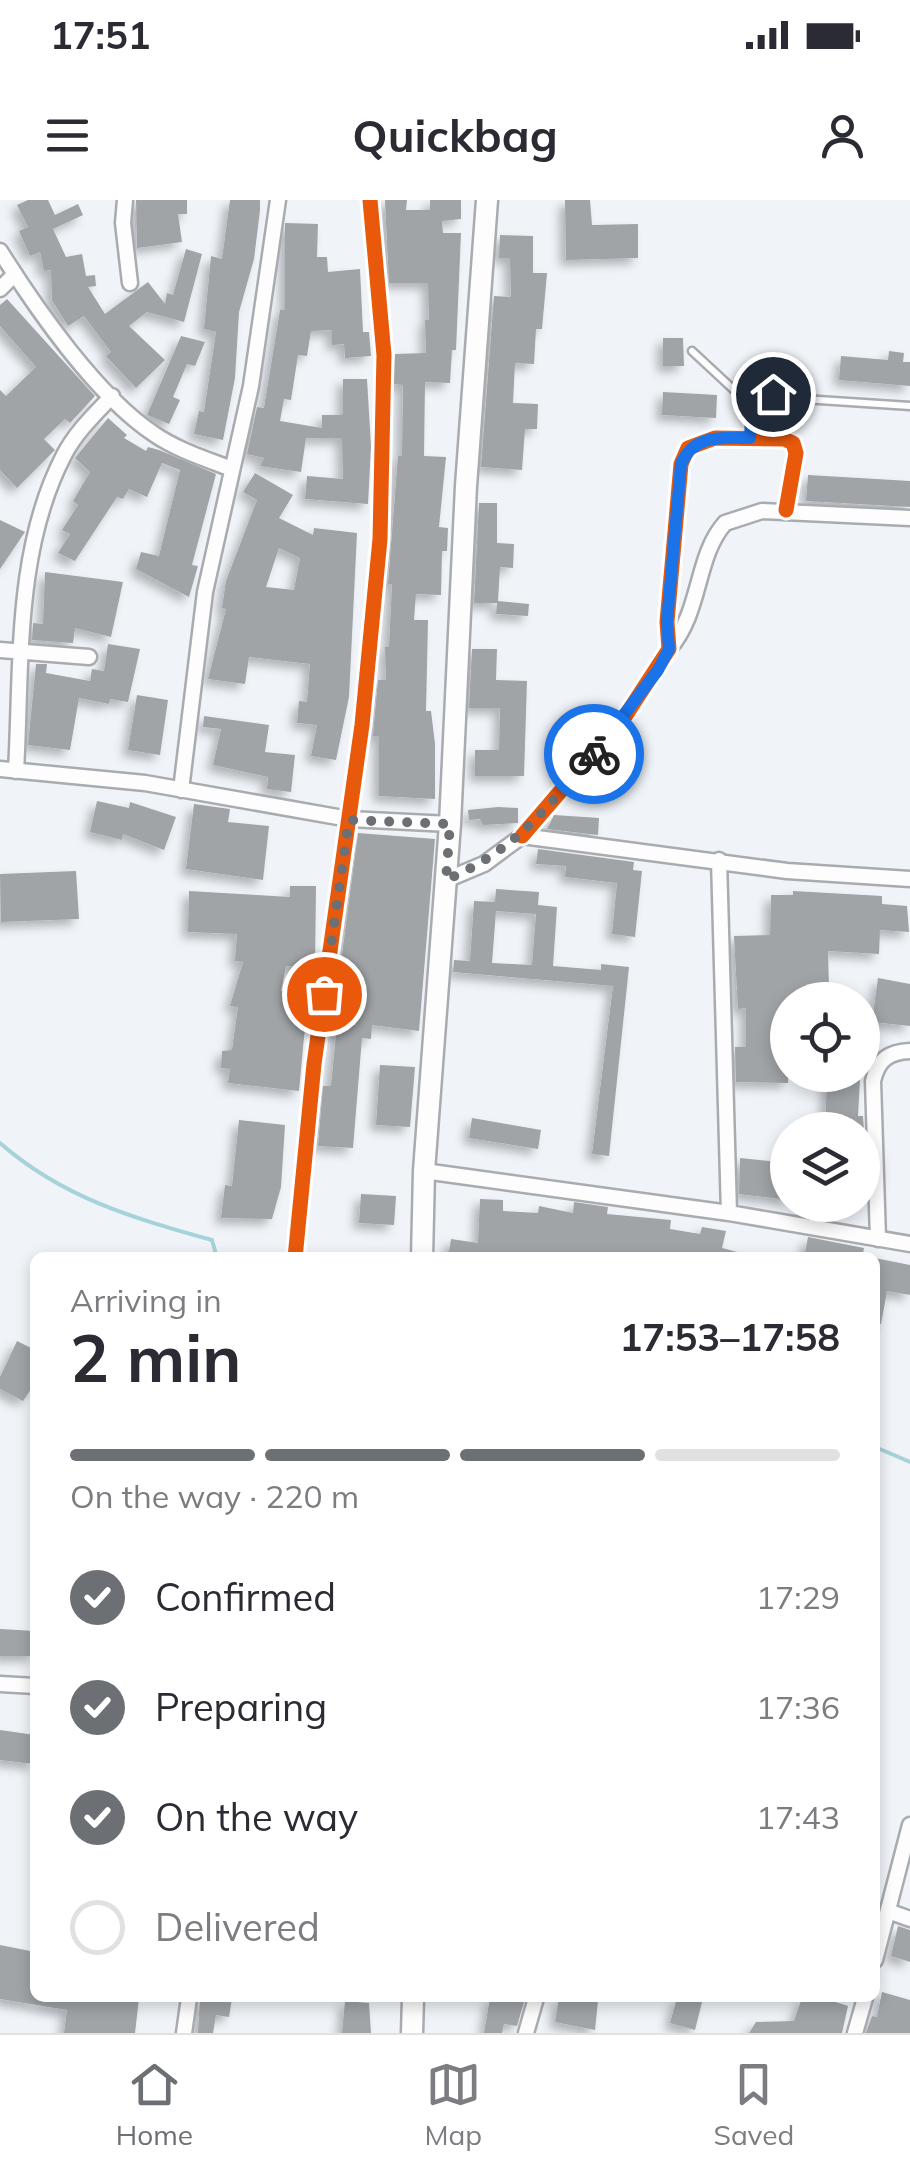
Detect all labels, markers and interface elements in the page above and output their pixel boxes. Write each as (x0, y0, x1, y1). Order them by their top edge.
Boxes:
text: 17:51 (50, 11, 151, 59)
text: Quickbag (352, 107, 558, 163)
icon: menu (40, 108, 95, 163)
icon: person (815, 108, 870, 163)
pin (731, 352, 816, 437)
icon: home (746, 367, 801, 422)
courier (544, 704, 644, 804)
icon: bike (567, 727, 622, 782)
pin (282, 952, 367, 1037)
icon: bag (297, 967, 352, 1022)
map controls (770, 982, 880, 1222)
button: locate (770, 982, 880, 1092)
button: layers (770, 1112, 880, 1222)
text: Arriving in (70, 1280, 222, 1320)
text: 17:53–17:58 (620, 1313, 840, 1361)
text: 2 min (70, 1317, 241, 1398)
text: On the way · 220 m (70, 1476, 359, 1516)
icon: check (70, 1570, 125, 1625)
text: Confirmed (155, 1573, 336, 1621)
text: 17:29 (756, 1577, 840, 1617)
icon: check (70, 1680, 125, 1735)
text: Preparing (155, 1683, 327, 1731)
text: 17:36 (756, 1687, 840, 1727)
icon: check (70, 1790, 125, 1845)
text: On the way (155, 1793, 358, 1841)
text: 17:43 (756, 1797, 840, 1837)
text: Delivered (155, 1903, 320, 1951)
tab: Home (116, 2057, 193, 2152)
tab: Map (424, 2057, 482, 2152)
tab: Saved (713, 2057, 794, 2152)

